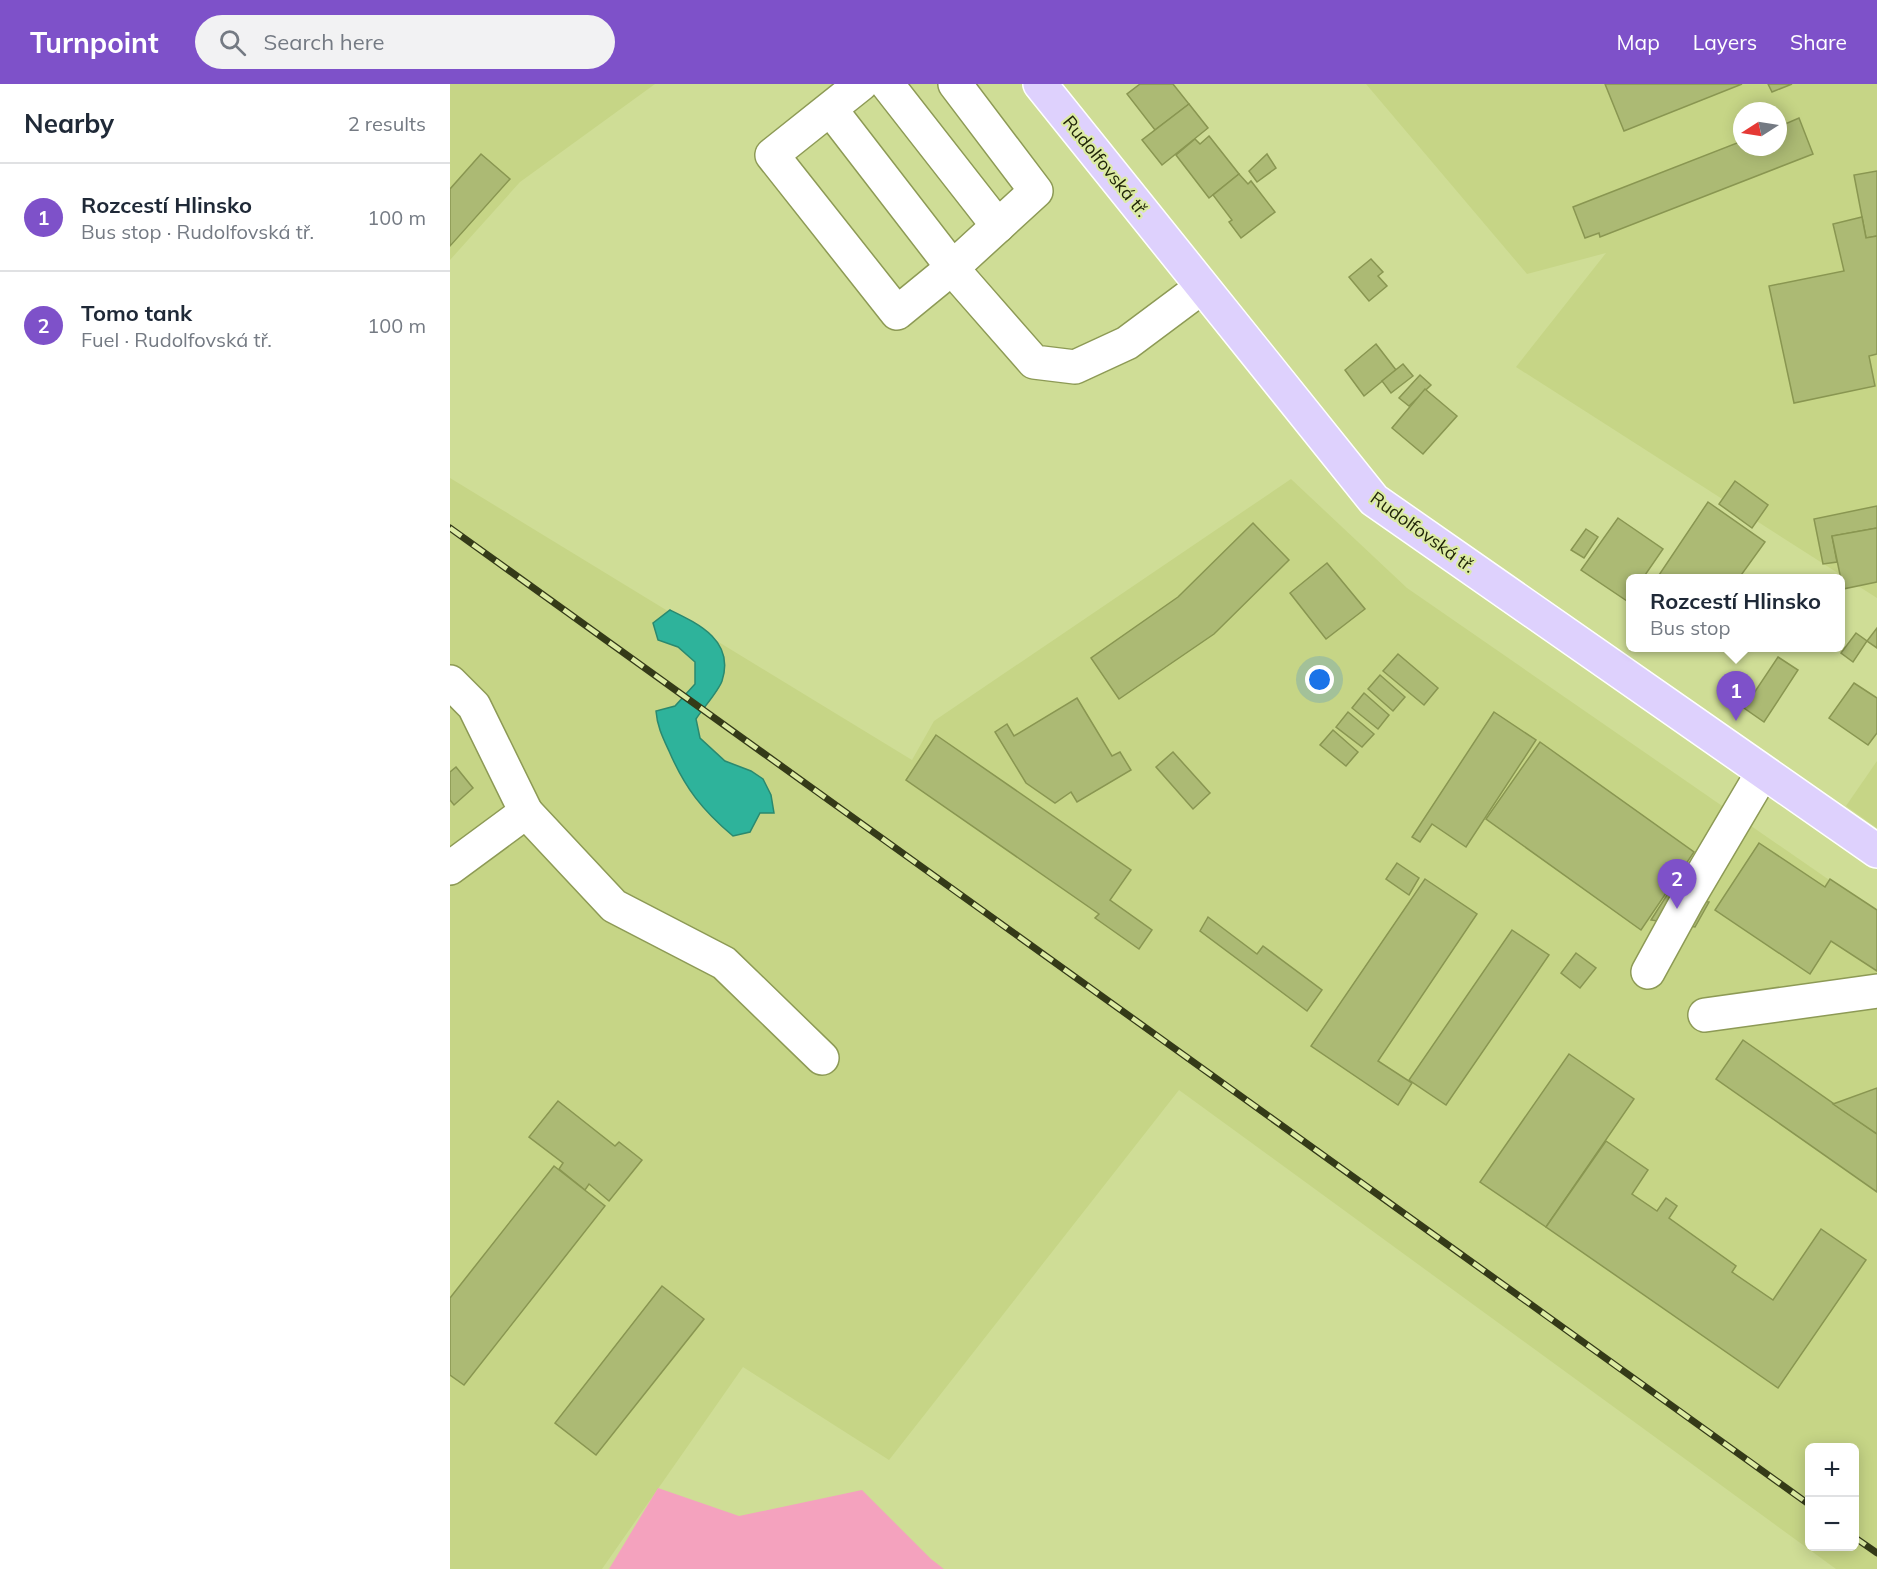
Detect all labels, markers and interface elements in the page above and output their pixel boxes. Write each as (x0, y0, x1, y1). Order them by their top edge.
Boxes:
search box (195, 15, 615, 69)
text: Turnpoint (30, 25, 159, 60)
icon: search (216, 26, 249, 59)
text: Search here (264, 28, 384, 56)
text: Map (1617, 29, 1660, 55)
text: Layers (1693, 29, 1757, 55)
text: Share (1790, 29, 1847, 55)
north arrow (1733, 102, 1787, 156)
text: Nearby (24, 107, 114, 140)
text: 2 results (348, 111, 426, 136)
street label: Rudolfovská tř. (1058, 111, 1154, 221)
text: Rozcestí Hlinsko (81, 191, 252, 219)
text: 1 (38, 205, 50, 230)
text: 100 m (367, 205, 426, 230)
text: Bus stop · Rudolfovská tř. (81, 219, 314, 244)
text: Tomo tank (81, 299, 192, 327)
text: 2 (38, 313, 50, 338)
text: 100 m (367, 313, 426, 338)
text: Fuel · Rudolfovská tř. (81, 327, 272, 352)
street label: Rudolfovská tř. (1366, 486, 1480, 578)
popup (1626, 574, 1845, 652)
text: Rozcestí Hlinsko (1650, 587, 1821, 615)
text: Bus stop (1650, 615, 1730, 640)
your location (1305, 665, 1334, 694)
pin: 1 (1716, 672, 1756, 721)
pin: 2 (1658, 860, 1696, 909)
map controls (1805, 1443, 1859, 1551)
button: + (1805, 1443, 1859, 1497)
button: − (1805, 1497, 1859, 1551)

